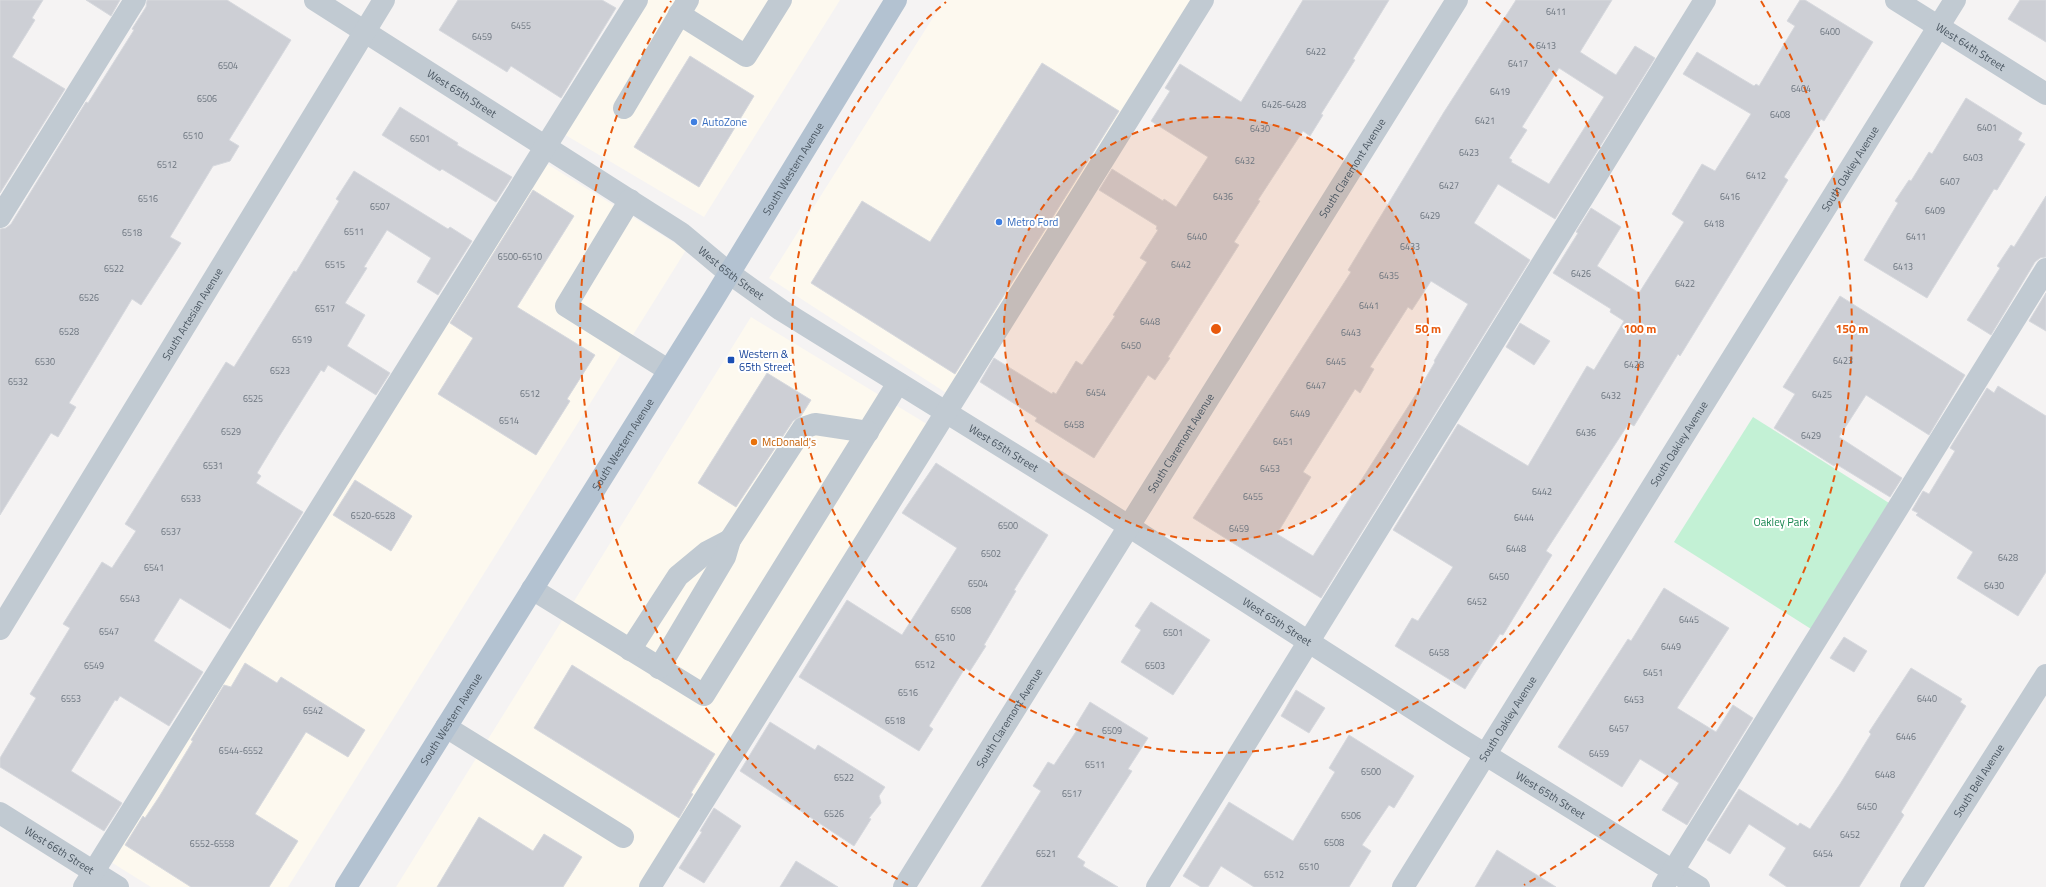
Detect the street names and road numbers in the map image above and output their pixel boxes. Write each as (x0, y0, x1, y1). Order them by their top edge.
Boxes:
street label: West 64th Street (1933, 19, 2009, 75)
street label: West 65th Street (424, 65, 500, 122)
street label: South Claremont Avenue (1315, 115, 1389, 221)
street label: South Western Avenue (759, 119, 828, 218)
street label: South Oakley Avenue (1817, 122, 1883, 215)
street label: West 65th Street (695, 242, 767, 304)
street label: South Artesian Avenue (158, 264, 227, 363)
street label: South Claremont Avenue (1144, 390, 1218, 496)
street label: South Western Avenue (588, 395, 658, 494)
street label: South Oakley Avenue (1646, 398, 1712, 490)
street label: West 65th Street (966, 420, 1042, 476)
street label: West 65th Street (1239, 593, 1315, 650)
street label: South Claremont Avenue (972, 665, 1047, 771)
street label: South Western Avenue (416, 670, 486, 768)
street label: South Oakley Avenue (1475, 673, 1541, 765)
street label: South Bell Avenue (1949, 741, 2008, 821)
street label: West 65th Street (1513, 767, 1589, 823)
street label: West 66th Street (21, 822, 97, 878)

